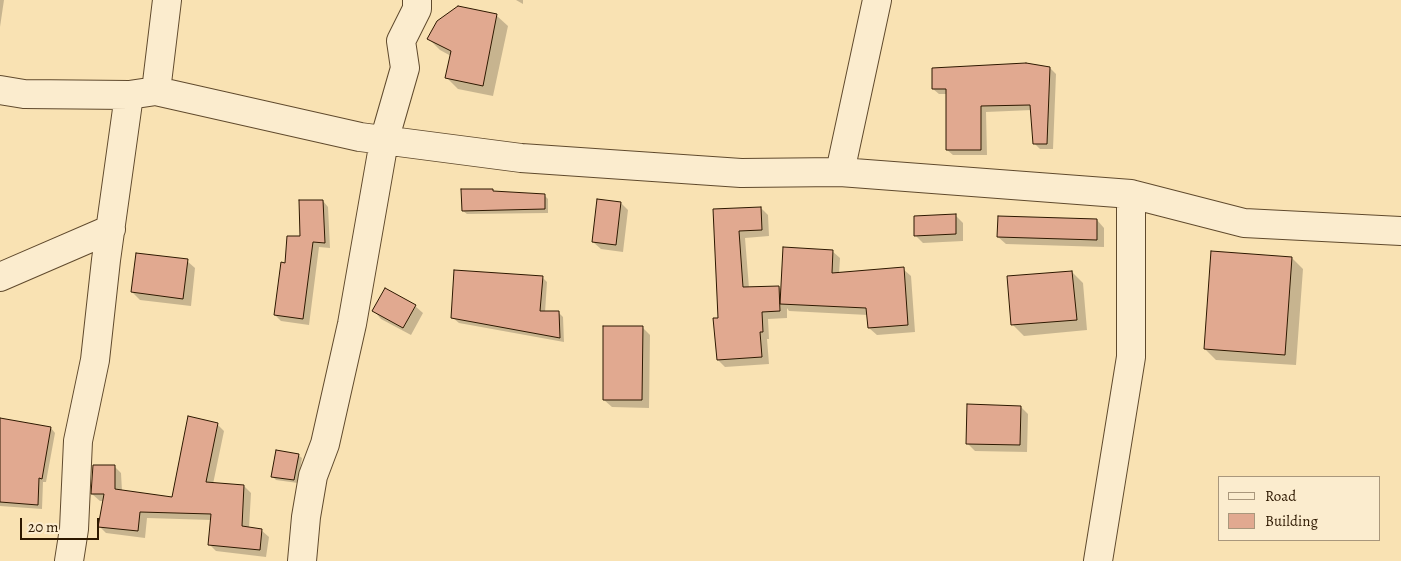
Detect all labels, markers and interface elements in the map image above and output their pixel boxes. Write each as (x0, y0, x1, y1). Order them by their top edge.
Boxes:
legend (1218, 476, 1381, 541)
text: Road (1265, 486, 1296, 506)
scale bar (22, 508, 101, 540)
text: Building (1265, 511, 1318, 531)
text: 20 m (28, 517, 59, 537)

